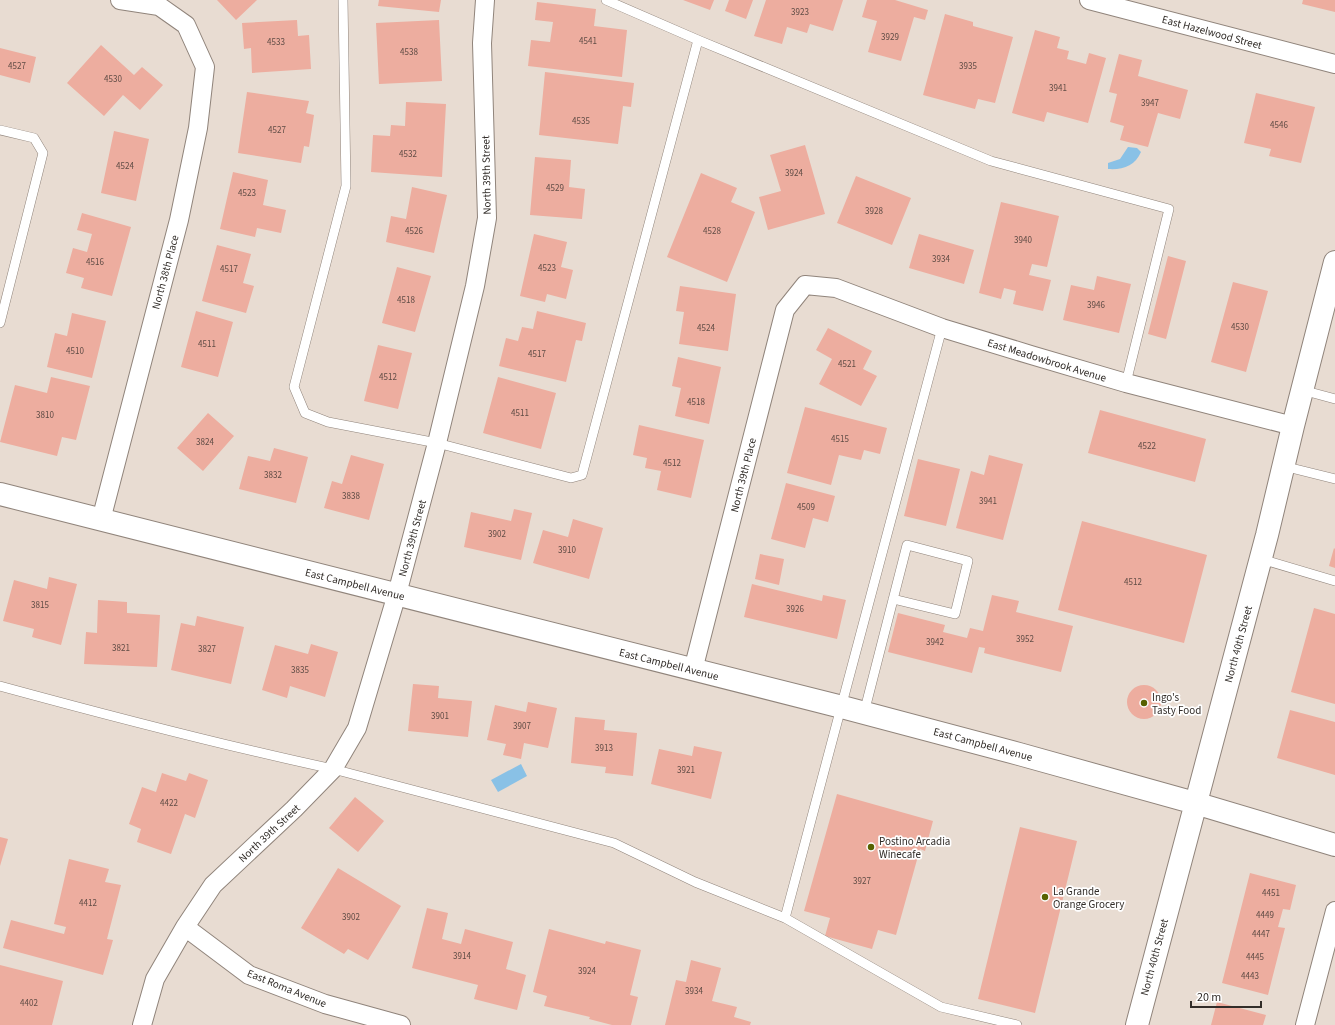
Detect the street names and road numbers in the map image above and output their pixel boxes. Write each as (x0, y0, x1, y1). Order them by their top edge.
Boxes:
street label: East Hazelwood Street (1160, 12, 1264, 53)
street label: North 39th Street (478, 135, 495, 215)
street label: North 38th Place (148, 233, 183, 311)
street label: East Meadowbrook Avenue (986, 335, 1109, 386)
street label: North 39th Place (727, 436, 760, 514)
street label: North 39th Street (395, 498, 430, 578)
street label: East Campbell Avenue (304, 565, 407, 604)
street label: North 40th Street (1221, 604, 1256, 684)
street label: East Campbell Avenue (618, 645, 721, 684)
street label: East Campbell Avenue (932, 724, 1035, 765)
street label: North 39th Street (235, 801, 304, 866)
street label: North 40th Street (1137, 917, 1172, 997)
street label: East Roma Avenue (245, 966, 329, 1011)

